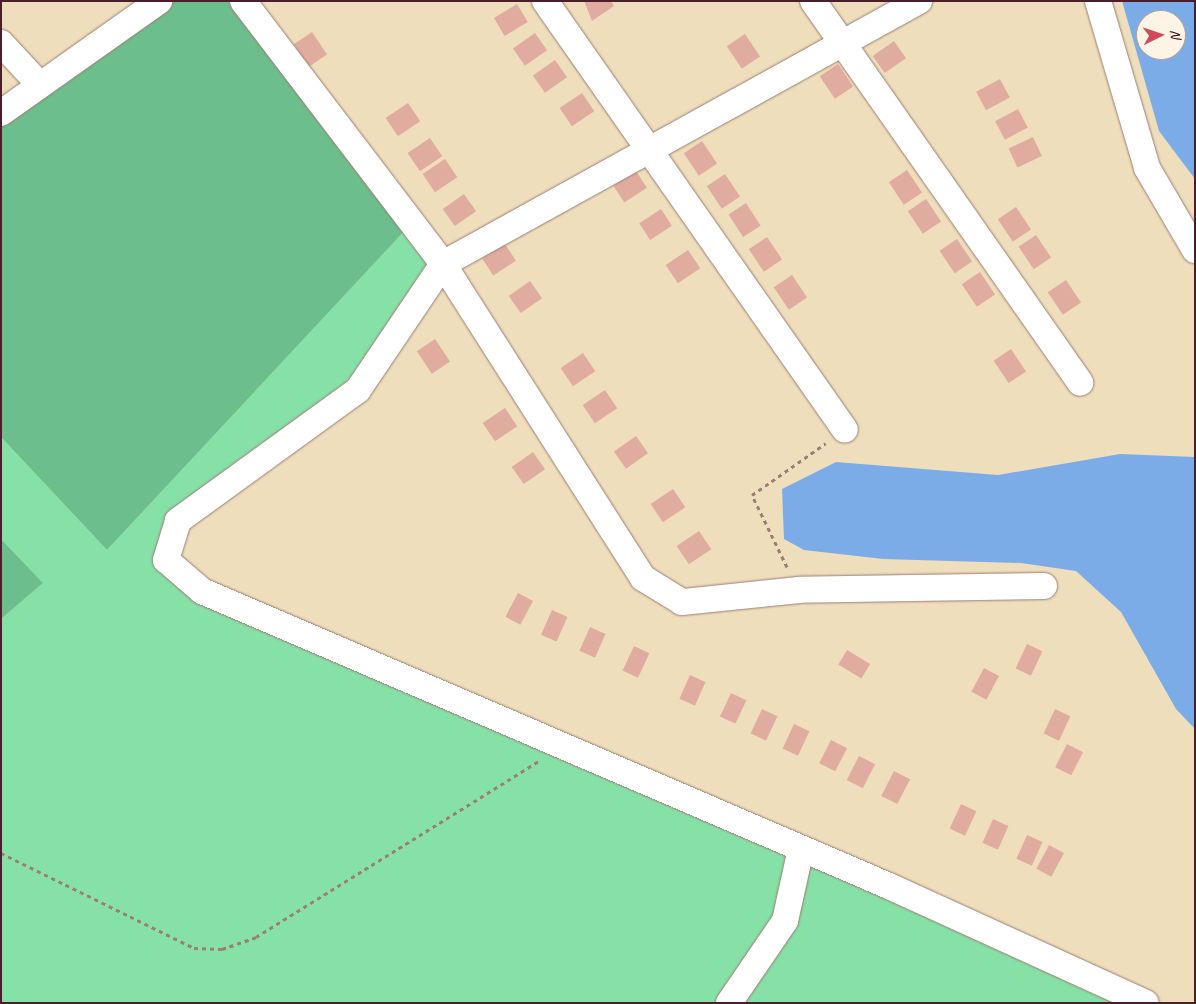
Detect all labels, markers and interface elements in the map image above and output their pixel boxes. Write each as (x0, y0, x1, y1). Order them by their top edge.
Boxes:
north arrow (1136, 10, 1186, 60)
text: N (1167, 29, 1184, 39)

